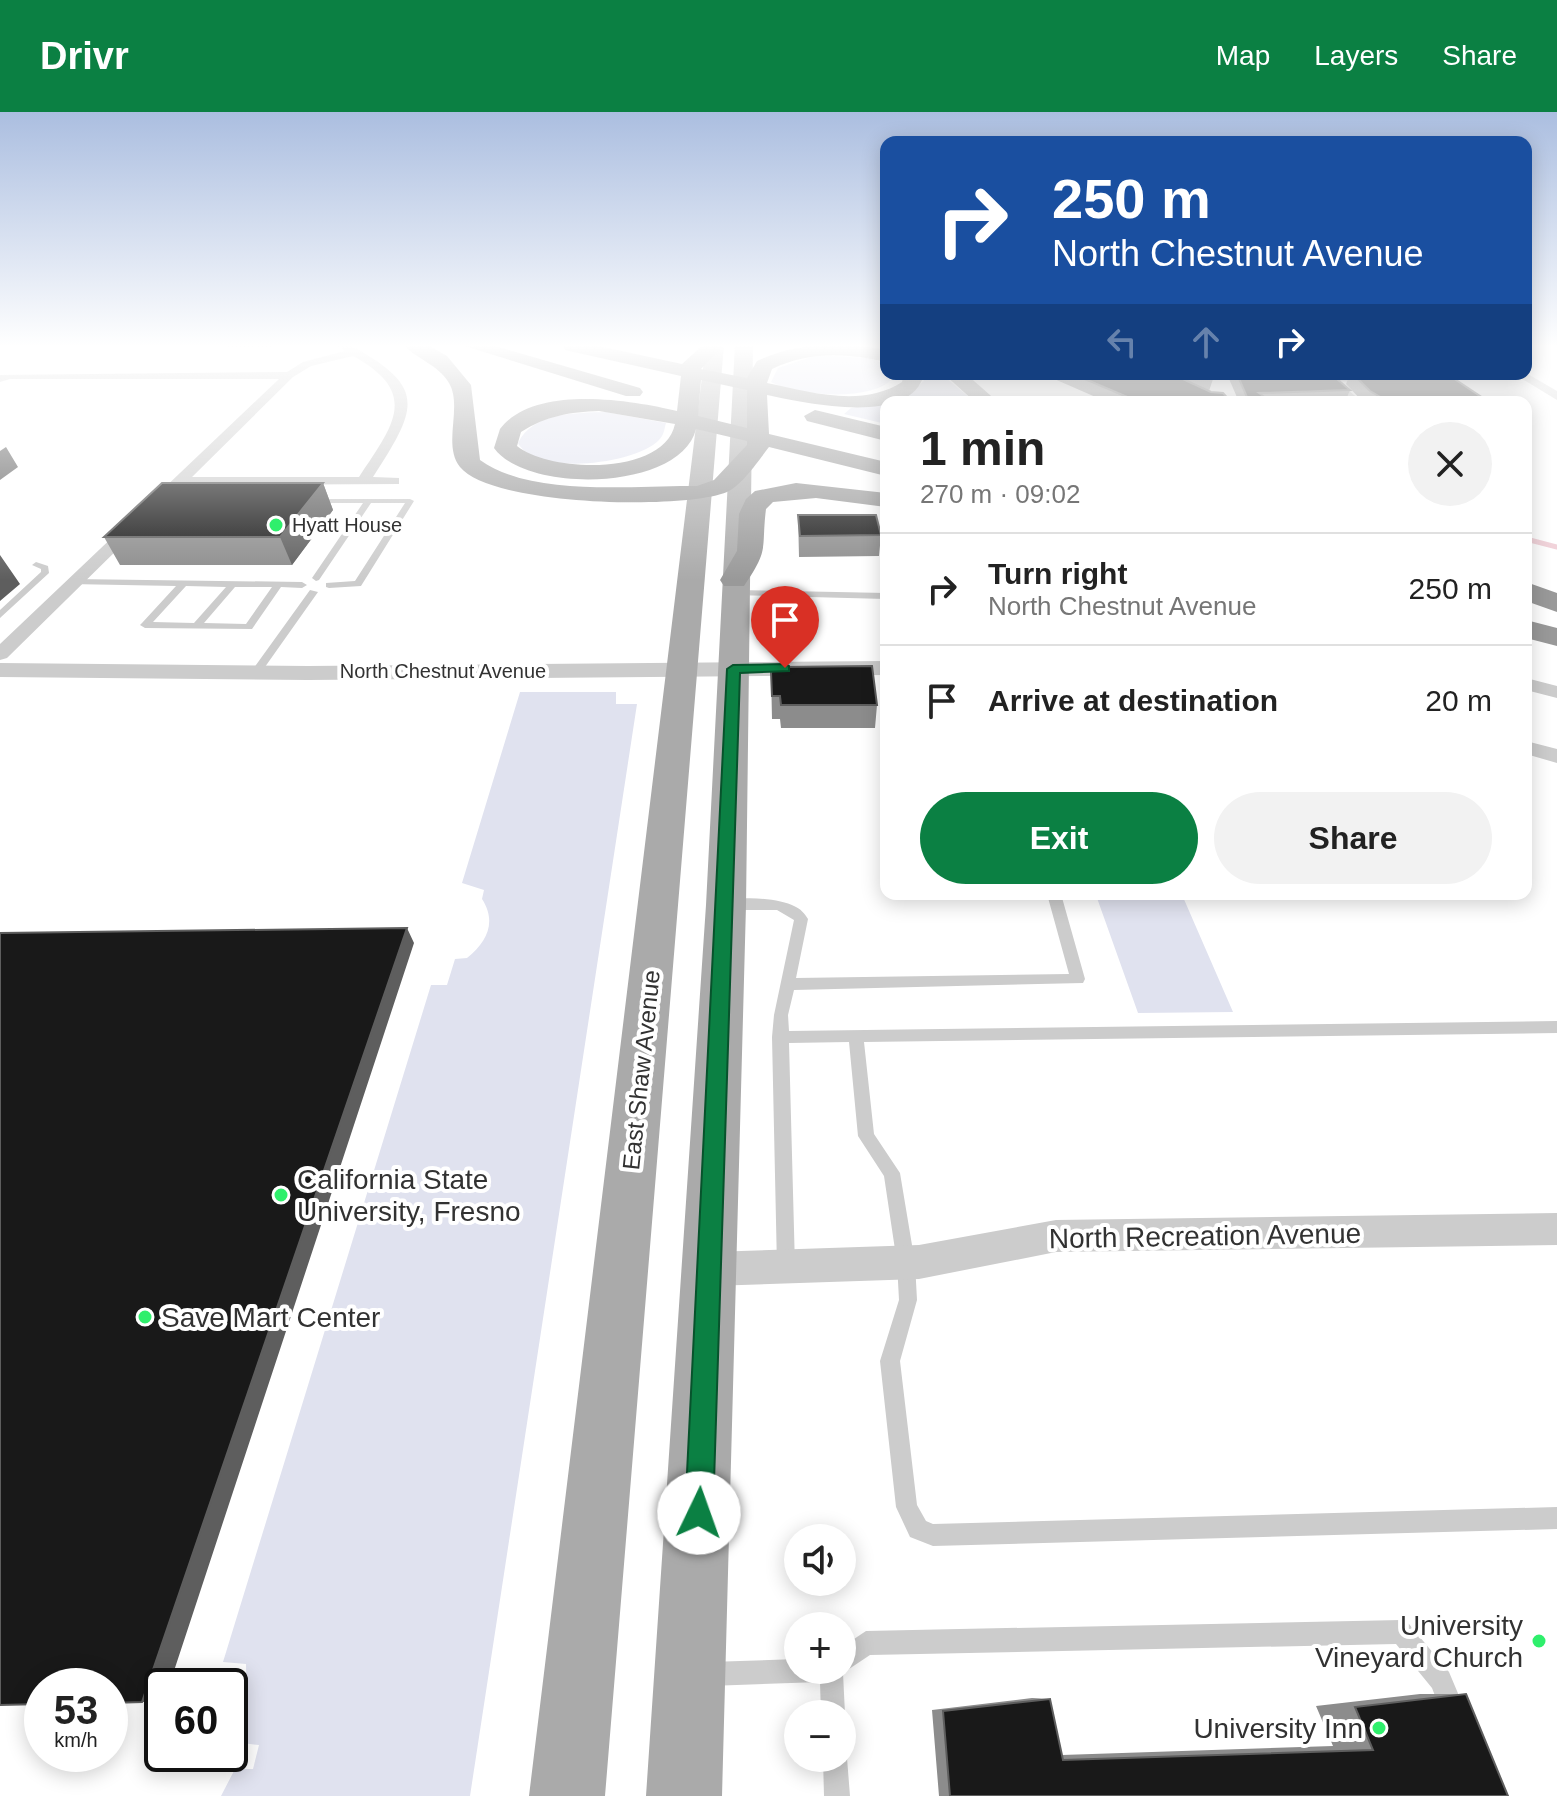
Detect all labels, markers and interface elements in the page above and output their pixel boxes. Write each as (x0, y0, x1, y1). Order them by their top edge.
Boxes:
text: Drivr (40, 35, 129, 77)
text: Map (1216, 40, 1270, 71)
text: Layers (1314, 40, 1398, 71)
text: Share (1442, 40, 1517, 71)
text: 250 m (1052, 167, 1211, 230)
icon: right (920, 168, 1024, 272)
text: North Chestnut Avenue (1052, 233, 1424, 274)
icon: left (1100, 320, 1144, 364)
icon: ahead (1184, 320, 1228, 364)
icon: right (1268, 320, 1312, 364)
text: 1 min (920, 422, 1045, 475)
button: close (1408, 422, 1492, 506)
text: 270 m · 09:02 (920, 479, 1080, 509)
place label: Hyatt House (292, 514, 402, 536)
marker: Hyatt House (267, 516, 285, 534)
text: Turn right (988, 557, 1127, 590)
icon: right (920, 567, 964, 611)
text: 250 m (1409, 572, 1492, 605)
pin (751, 586, 819, 668)
text: North Chestnut Avenue (988, 591, 1256, 621)
icon: arrive (763, 598, 807, 642)
street label: North Chestnut Avenue (340, 660, 546, 682)
icon: arrive (920, 679, 964, 723)
text: Arrive at destination (988, 684, 1278, 717)
text: 20 m (1425, 684, 1492, 717)
button: Exit (920, 792, 1198, 884)
button: Share (1214, 792, 1492, 884)
street label: East Shaw Avenue (617, 969, 665, 1171)
place label: California State University, Fresno (297, 1164, 521, 1227)
marker: California State University, Fresno (272, 1186, 290, 1204)
street label: North Recreation Avenue (1049, 1218, 1361, 1254)
place label: Save Mart Center (161, 1302, 380, 1333)
marker: Save Mart Center (136, 1308, 154, 1326)
position arrow (657, 1471, 741, 1555)
map controls (784, 1524, 856, 1772)
button: sound (784, 1524, 856, 1596)
place label: University Vineyard Church (1315, 1610, 1523, 1673)
button: + (784, 1612, 856, 1684)
marker: University Vineyard Church (1530, 1632, 1548, 1650)
speed limit sign: 60 (144, 1668, 248, 1772)
text: 53 (54, 1688, 98, 1732)
button: − (784, 1700, 856, 1772)
place label: University Inn (1193, 1713, 1363, 1744)
marker: University Inn (1370, 1719, 1388, 1737)
text: km/h (54, 1729, 98, 1751)

